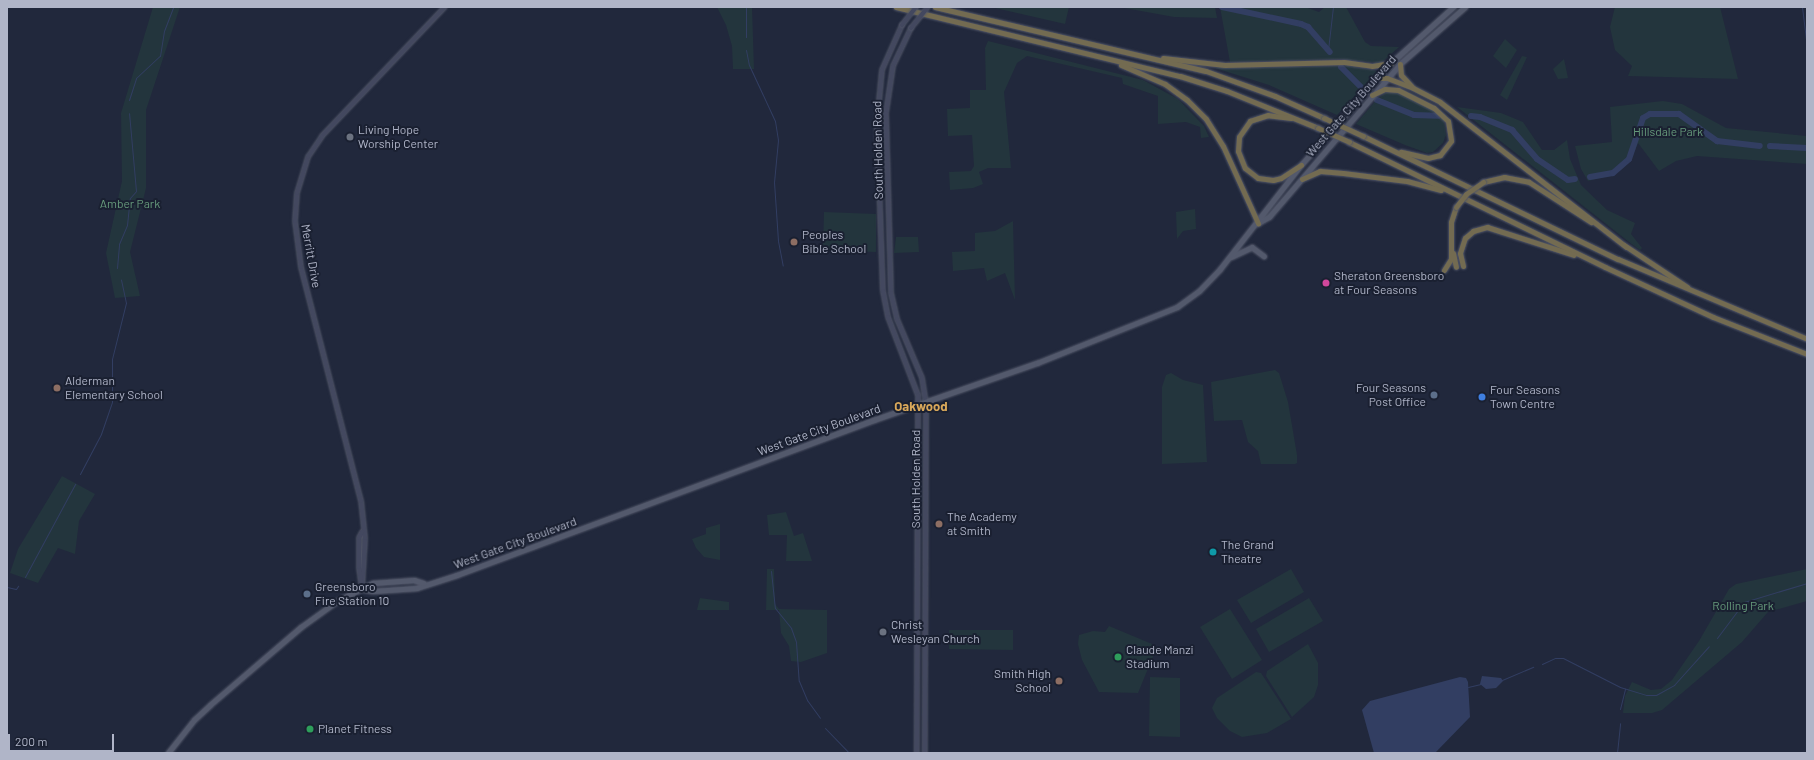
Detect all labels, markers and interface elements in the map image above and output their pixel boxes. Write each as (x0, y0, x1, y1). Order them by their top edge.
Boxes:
street label: West Gate City Boulevard (1303, 52, 1399, 160)
street label: South Holden Road (870, 101, 886, 199)
place label: Living Hope Worship Center (358, 123, 438, 151)
park label: Hillsdale Park (1633, 125, 1703, 139)
marker: Living Hope Worship Center (345, 132, 355, 142)
park label: Amber Park (100, 197, 160, 211)
street label: Merritt Drive (298, 223, 324, 289)
place label: Peoples Bible School (802, 228, 866, 256)
marker: Peoples Bible School (789, 237, 799, 247)
place label: Sheraton Greensboro at Four Seasons (1334, 269, 1444, 297)
marker: Sheraton Greensboro at Four Seasons (1321, 278, 1331, 288)
place label: Alderman Elementary School (65, 374, 163, 402)
place label: Four Seasons Post Office (1356, 381, 1426, 409)
marker: Alderman Elementary School (52, 383, 62, 393)
place label: Four Seasons Town Centre (1490, 383, 1560, 411)
marker: Four Seasons Post Office (1429, 390, 1439, 400)
marker: Four Seasons Town Centre (1477, 392, 1487, 402)
district label: Oakwood (894, 398, 948, 414)
street label: West Gate City Boulevard (756, 401, 882, 459)
street label: South Holden Road (909, 430, 923, 528)
place label: The Academy at Smith (947, 510, 1017, 538)
street label: West Gate City Boulevard (452, 514, 578, 572)
marker: The Academy at Smith (934, 519, 944, 529)
place label: The Grand Theatre (1221, 538, 1274, 566)
marker: The Grand Theatre (1208, 547, 1218, 557)
place label: Greensboro Fire Station 10 (315, 580, 389, 608)
marker: Greensboro Fire Station 10 (302, 589, 312, 599)
park label: Rolling Park (1712, 599, 1774, 613)
place label: Christ Wesleyan Church (891, 618, 980, 646)
marker: Christ Wesleyan Church (878, 627, 888, 637)
place label: Claude Manzi Stadium (1126, 643, 1194, 671)
marker: Claude Manzi Stadium (1113, 652, 1123, 662)
place label: Smith High School (994, 667, 1051, 695)
marker: Smith High School (1054, 676, 1064, 686)
place label: Planet Fitness (318, 722, 392, 736)
marker: Planet Fitness (305, 724, 315, 734)
scale bar (10, 726, 116, 752)
text: 200 m (15, 734, 47, 748)

